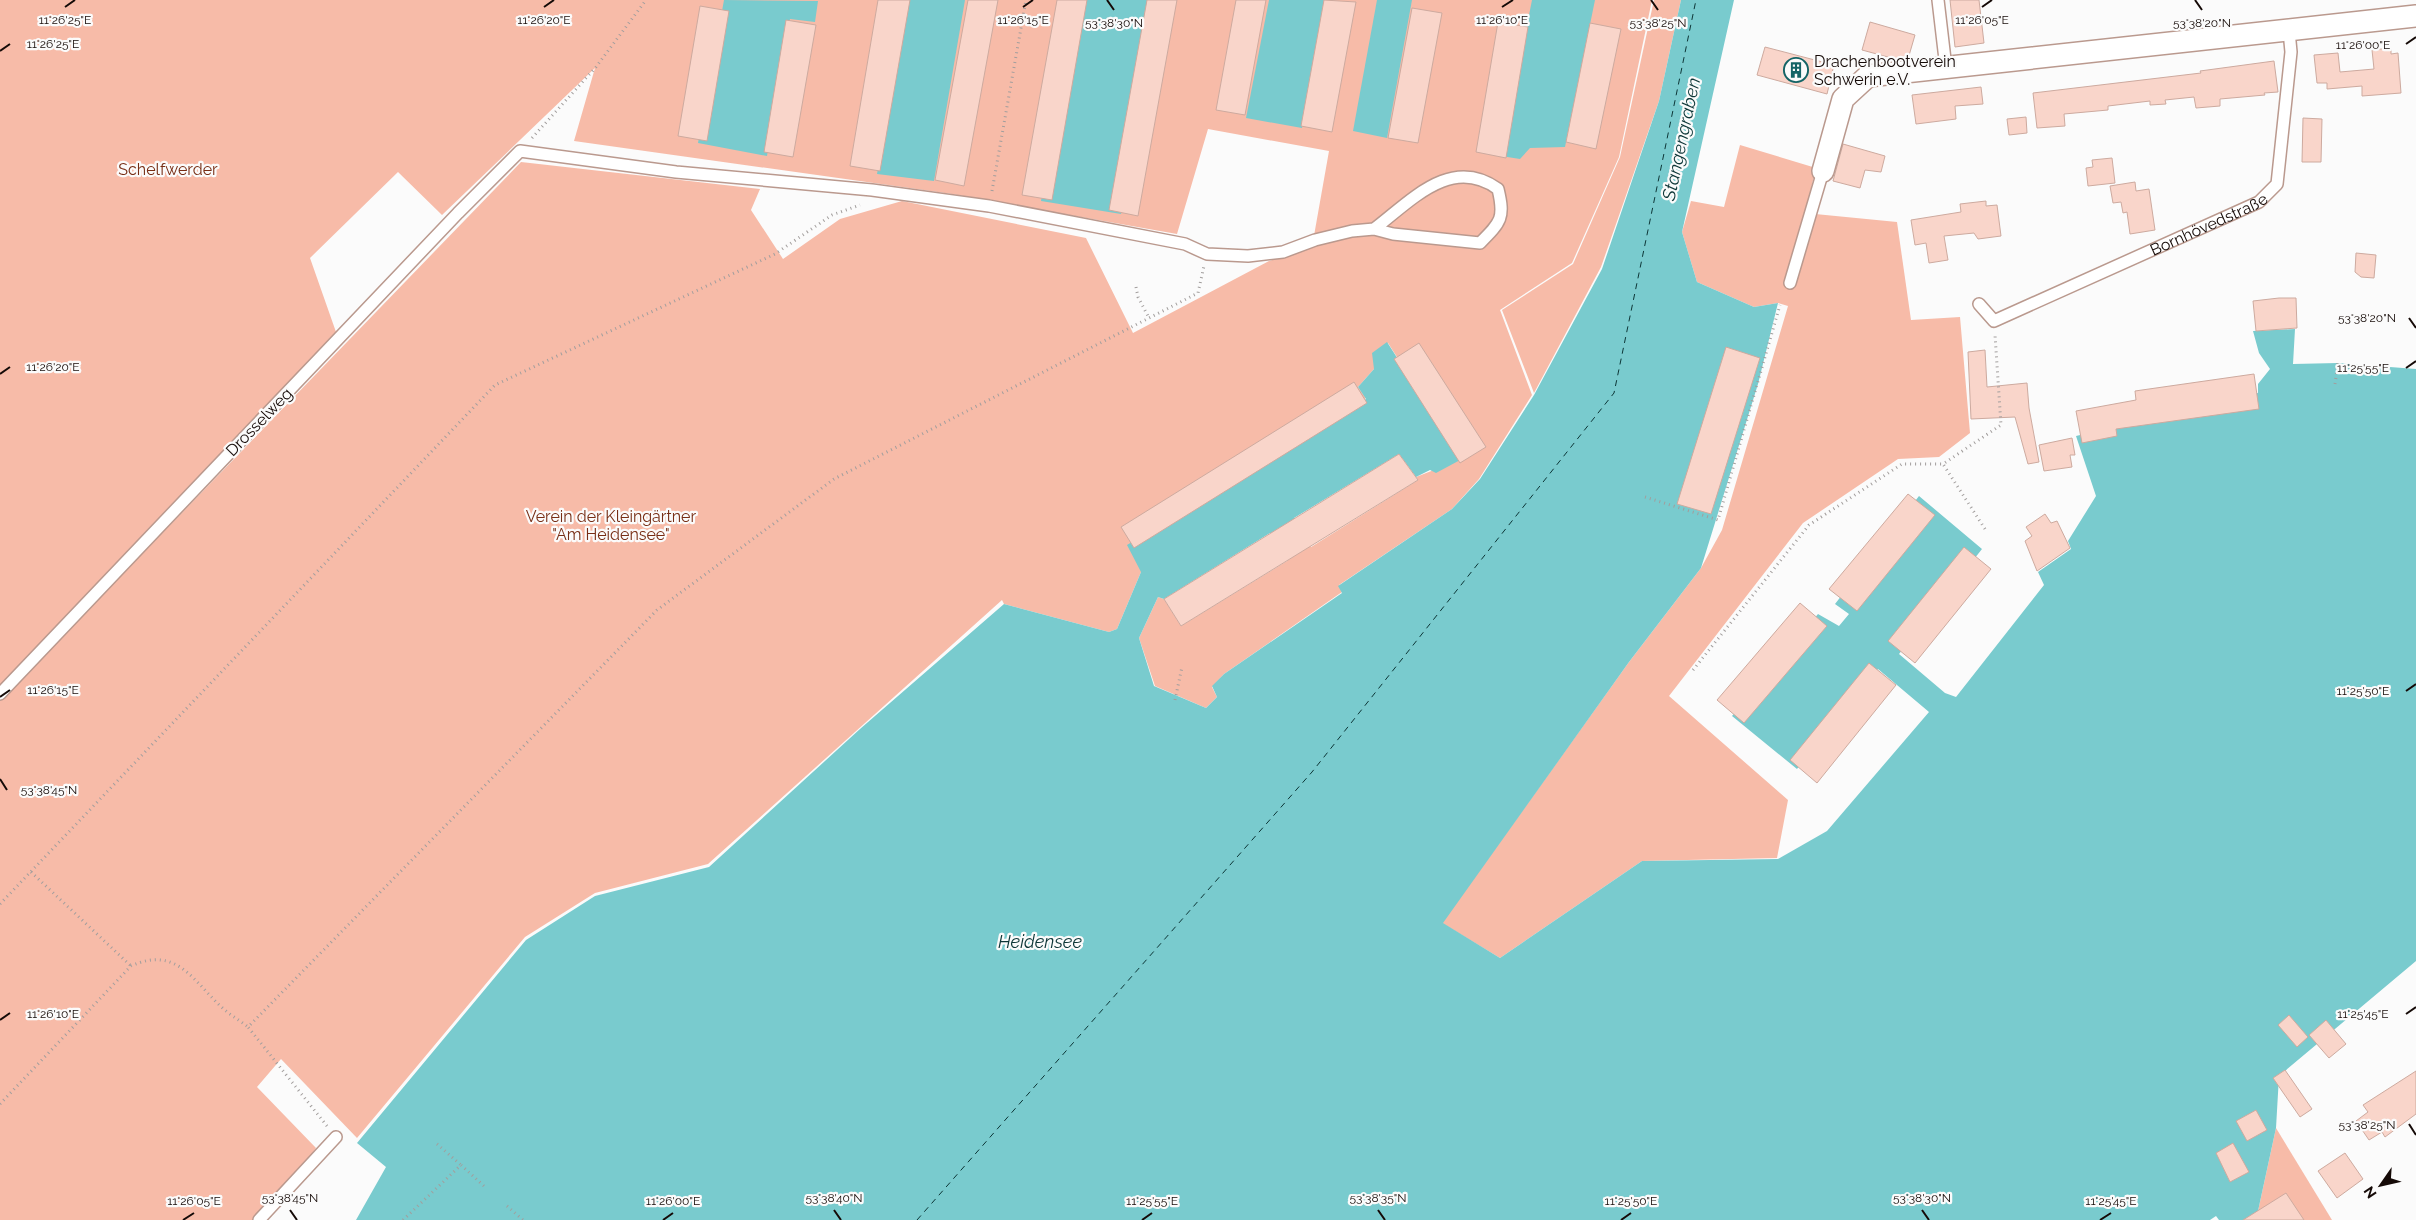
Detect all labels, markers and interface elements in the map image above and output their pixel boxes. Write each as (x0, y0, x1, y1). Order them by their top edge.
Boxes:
text: 11°26'25"E (39, 13, 91, 27)
text: 11°26'20"E (517, 13, 571, 27)
text: 11°26'15"E (997, 13, 1049, 27)
text: 11°26'10"E (1476, 13, 1528, 27)
text: 11°26'05"E (1955, 13, 2009, 27)
text: 53°38'30"N (1085, 16, 1143, 30)
text: 53°38'25"N (1629, 16, 1687, 30)
text: 53°38'20"N (2173, 16, 2231, 30)
text: 11°26'25"E (27, 37, 79, 51)
text: 11°26'00"E (2336, 38, 2390, 52)
place label: Drachenbootverein Schwerin e.V. (1814, 52, 1956, 89)
building icon: Drachenbootverein Schwerin e.V. (1783, 57, 1809, 83)
water label: Stangengraben (1658, 76, 1704, 203)
park label: Schelfwerder (118, 160, 218, 179)
street label: Bornhövedstraße (2147, 189, 2272, 259)
text: 53°38'20"N (2338, 311, 2396, 325)
text: 11°26'20"E (26, 360, 80, 374)
text: 11°25'55"E (2337, 361, 2389, 375)
street label: Drosselweg (222, 384, 296, 460)
park label: Verein der Kleingärtner "Am Heidensee" (526, 507, 697, 544)
text: 11°26'15"E (27, 683, 79, 697)
text: 11°25'50"E (2337, 684, 2389, 698)
text: 53°38'45"N (21, 783, 77, 797)
water label: Heidensee (998, 931, 1082, 952)
text: 11°26'10"E (27, 1007, 79, 1021)
text: 11°25'45"E (2337, 1007, 2389, 1021)
text: 53°38'25"N (2338, 1118, 2396, 1132)
north arrow (2356, 1160, 2406, 1210)
text: N (2361, 1183, 2380, 1201)
text: 53°38'45"N (262, 1191, 318, 1205)
text: 53°38'40"N (805, 1191, 863, 1205)
text: 53°38'35"N (1349, 1191, 1407, 1205)
text: 53°38'30"N (1893, 1191, 1951, 1205)
text: 11°26'05"E (167, 1194, 221, 1208)
text: 11°26'00"E (646, 1194, 700, 1208)
text: 11°25'55"E (1126, 1194, 1178, 1208)
text: 11°25'50"E (1605, 1194, 1657, 1208)
text: 11°25'45"E (2085, 1194, 2137, 1208)

